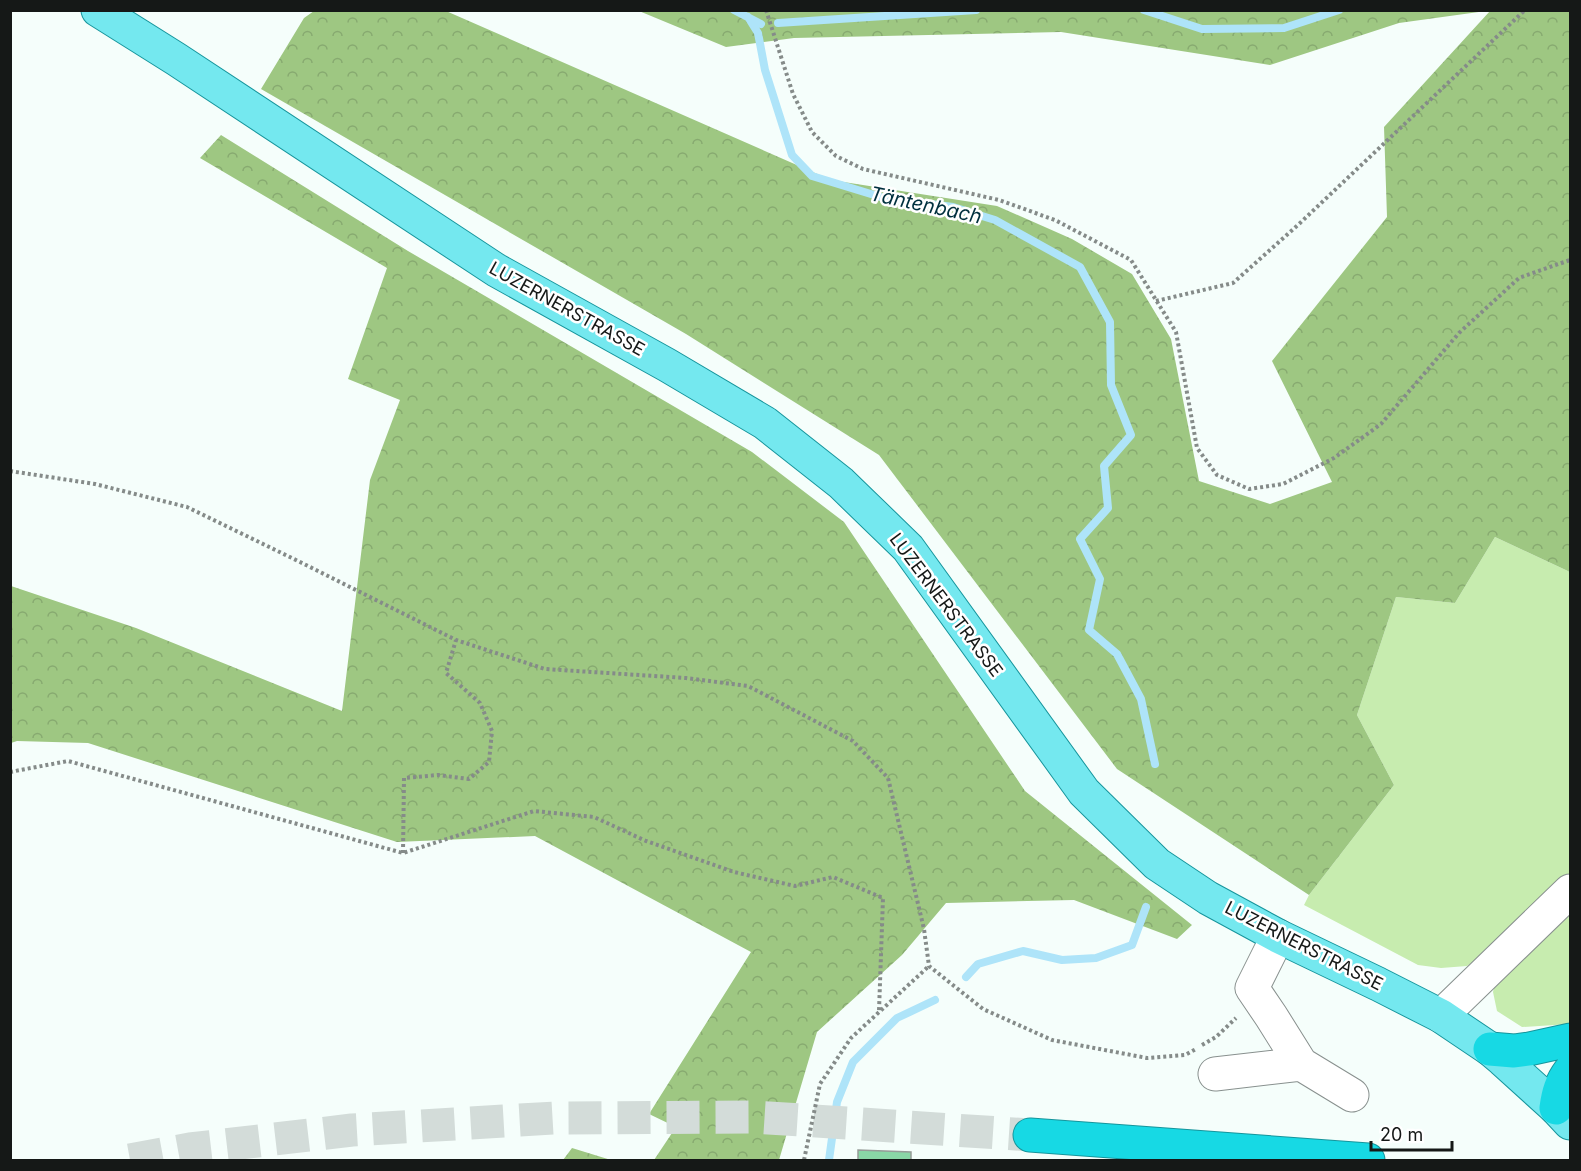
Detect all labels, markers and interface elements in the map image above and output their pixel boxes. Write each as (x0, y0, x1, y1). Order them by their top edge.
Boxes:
water label: Täntenbach (868, 181, 984, 229)
street label: LUZERNERSTRASSE (486, 257, 649, 360)
street label: LUZERNERSTRASSE (886, 529, 1007, 681)
street label: LUZERNERSTRASSE (1222, 897, 1387, 994)
scale bar (1371, 1114, 1452, 1152)
text: 20 m (1380, 1124, 1423, 1145)

